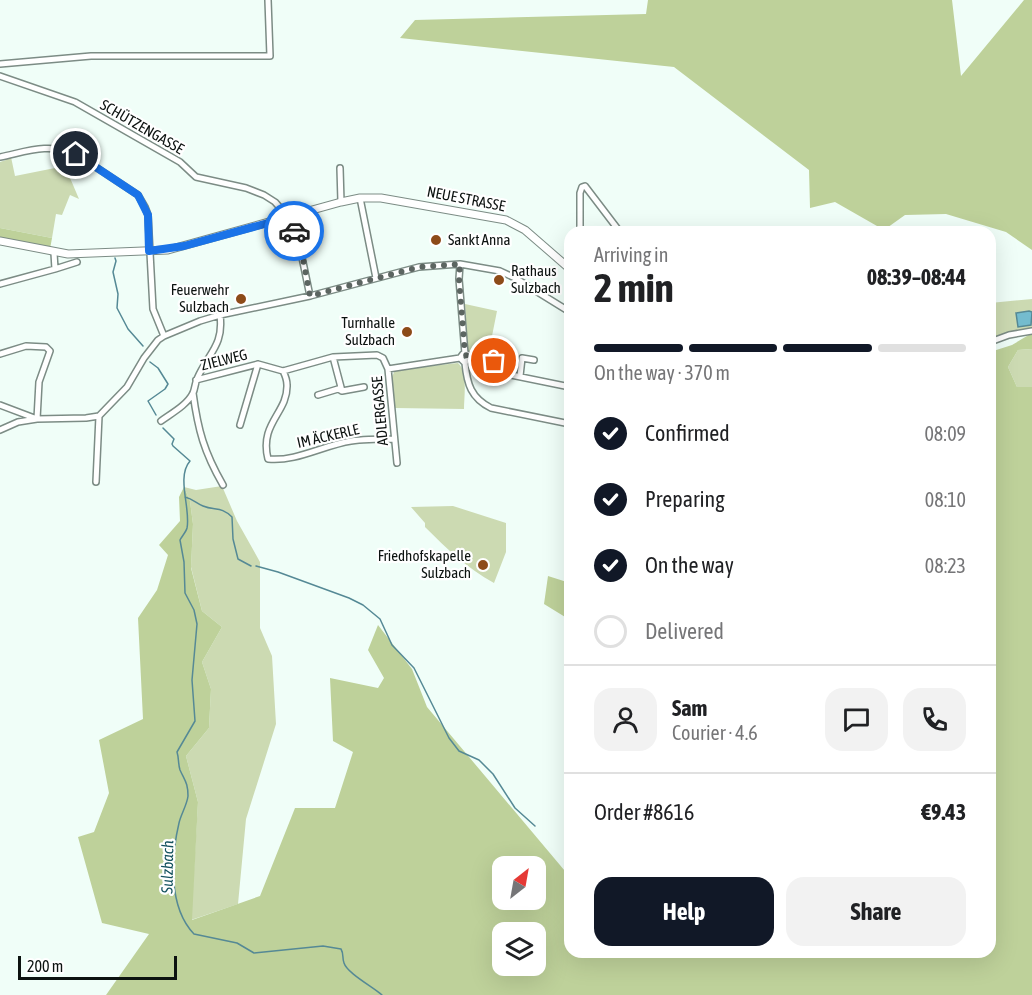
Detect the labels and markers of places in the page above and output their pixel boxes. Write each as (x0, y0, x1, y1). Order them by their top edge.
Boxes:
pin (50, 128, 101, 179)
place label: Sankt Anna (448, 231, 510, 248)
marker: Sankt Anna (429, 233, 443, 247)
place label: Rathaus Sulzbach (511, 262, 561, 296)
marker: Rathaus Sulzbach (492, 273, 506, 287)
place label: Feuerwehr Sulzbach (171, 281, 230, 315)
marker: Feuerwehr Sulzbach (234, 292, 248, 306)
place label: Turnhalle Sulzbach (341, 314, 395, 348)
marker: Turnhalle Sulzbach (400, 325, 414, 339)
pin (468, 335, 519, 386)
place label: Friedhofskapelle Sulzbach (378, 547, 471, 581)
marker: Friedhofskapelle Sulzbach (476, 558, 490, 572)

